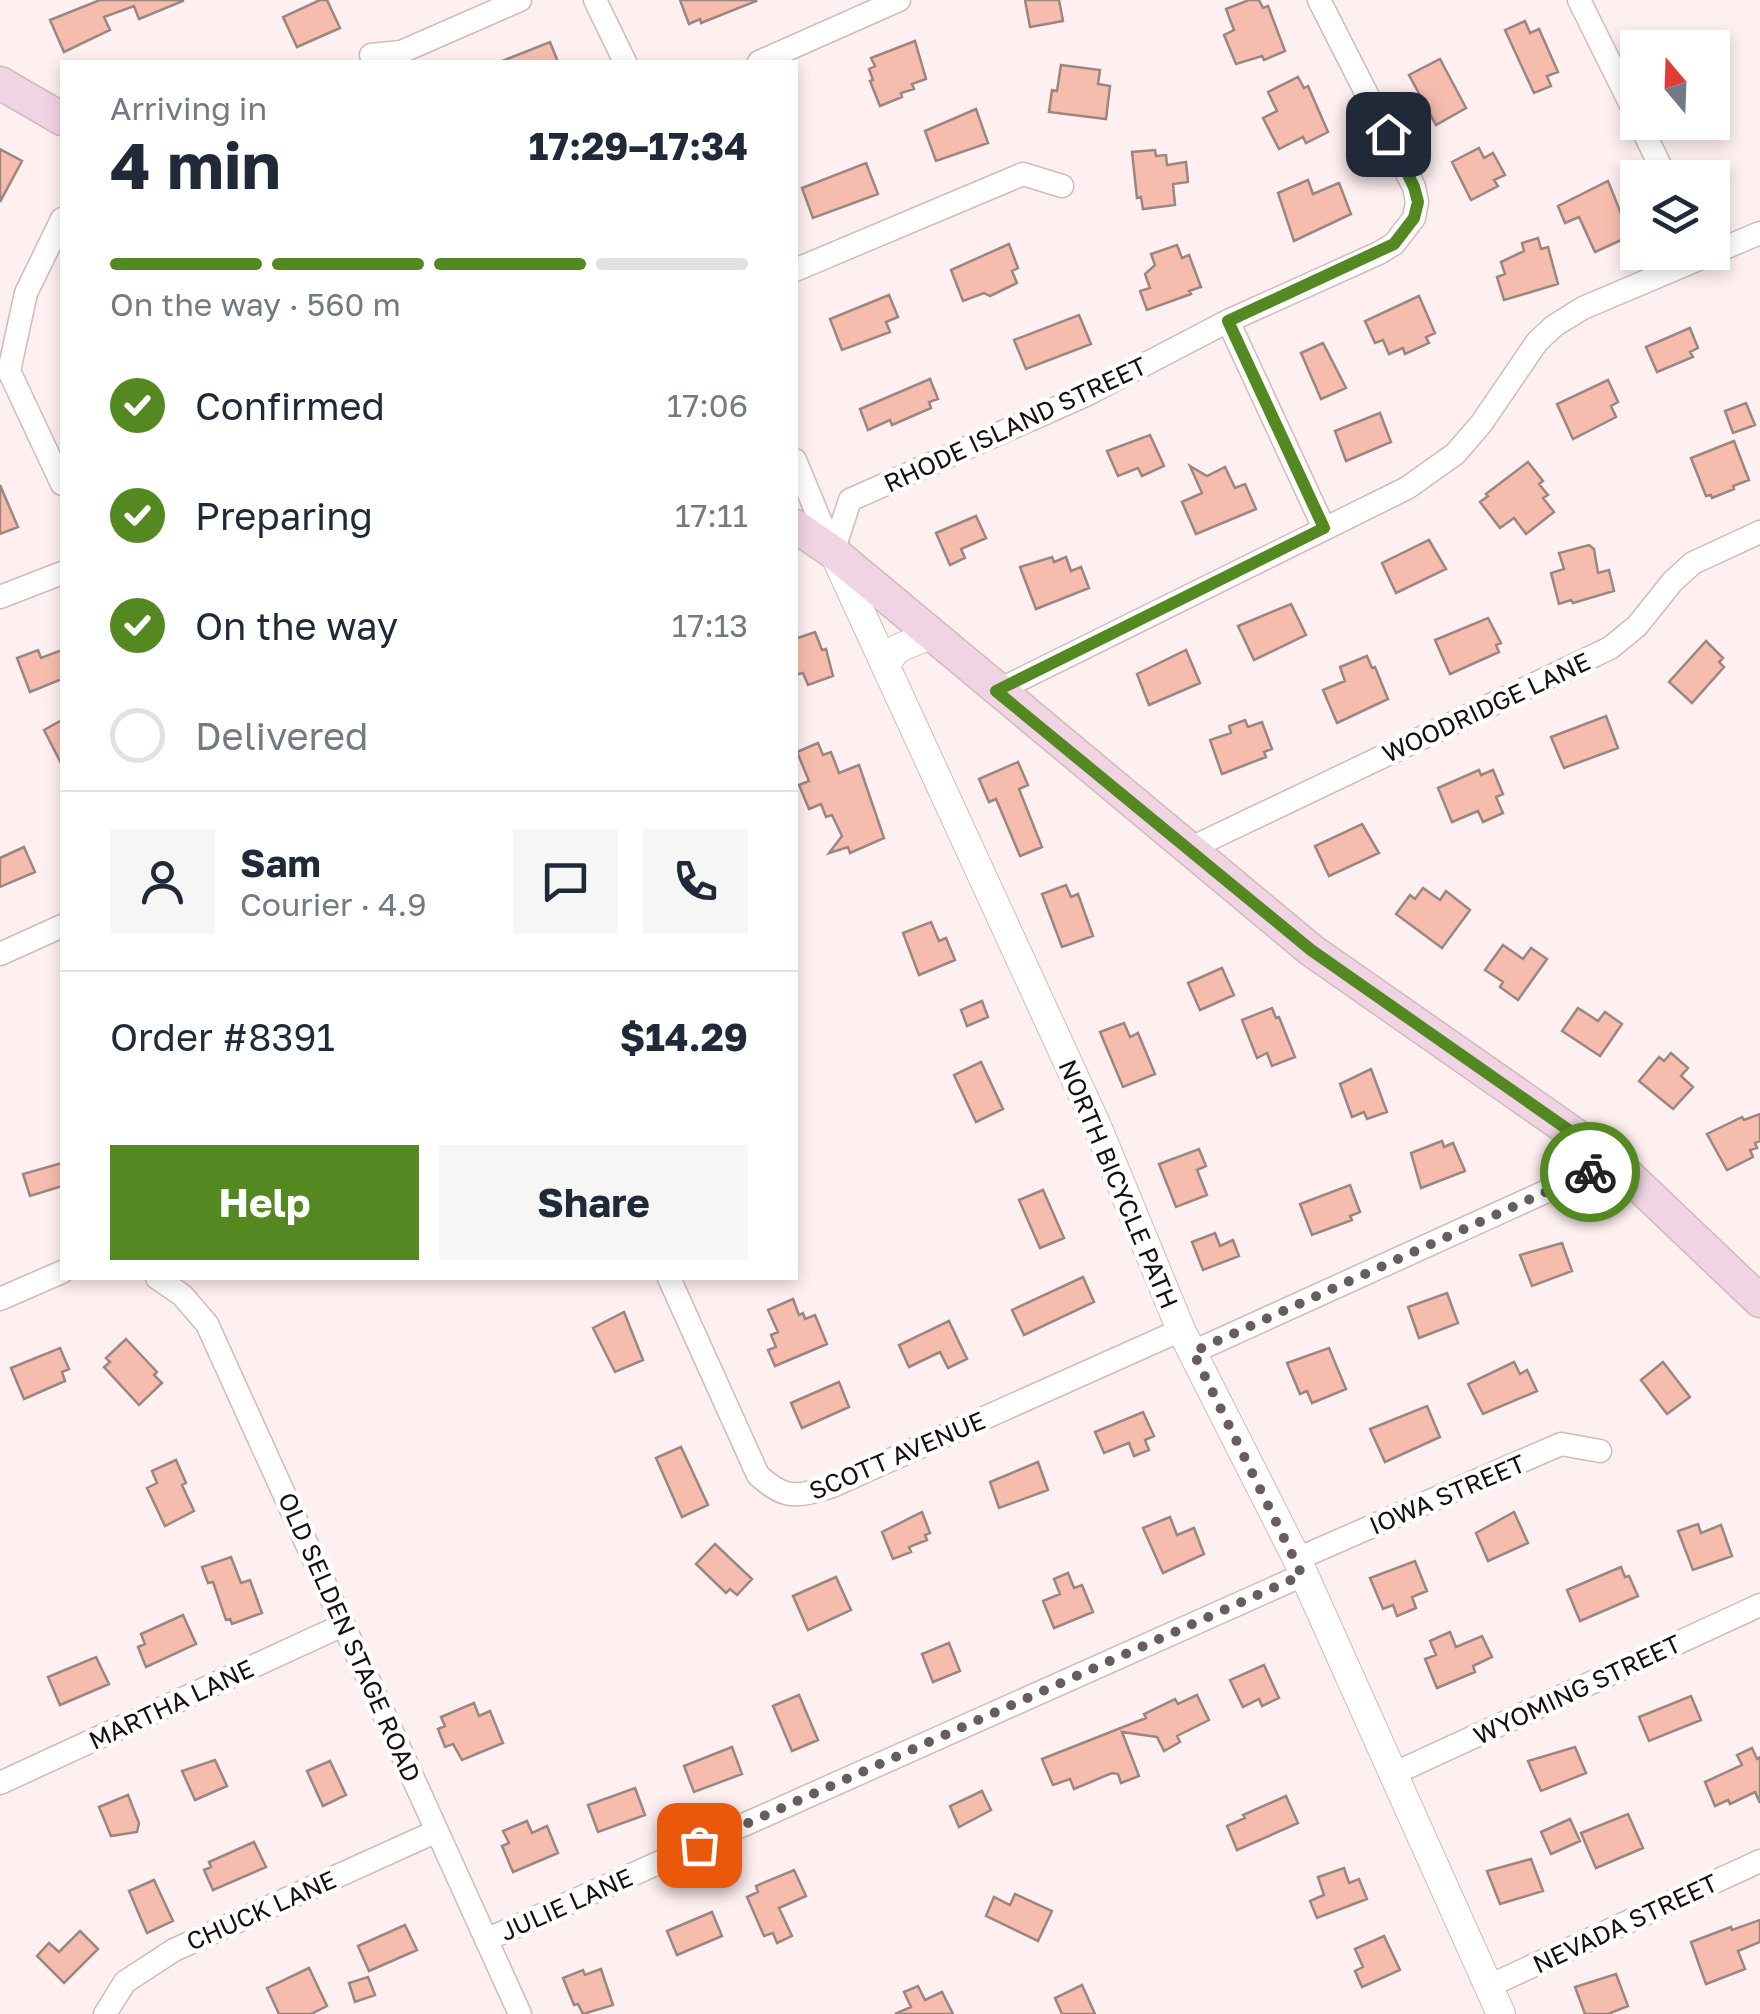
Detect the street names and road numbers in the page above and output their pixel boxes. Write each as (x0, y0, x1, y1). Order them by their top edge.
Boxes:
street label: RHODE ISLAND STREET (879, 349, 1151, 499)
street label: WOODRIDGE LANE (1377, 645, 1595, 769)
street label: NORTH BICYCLE PATH (1052, 1055, 1186, 1313)
street label: SCOTT AVENUE (804, 1404, 990, 1506)
street label: IOWA STREET (1364, 1447, 1530, 1541)
street label: OLD SELDEN STAGE ROAD (272, 1487, 428, 1787)
street label: WYOMING STREET (1468, 1627, 1686, 1751)
street label: MARTHA LANE (84, 1652, 258, 1756)
street label: JULIE LANE (495, 1861, 637, 1947)
street label: CHUCK LANE (181, 1863, 341, 1957)
street label: NEVADA STREET (1528, 1867, 1722, 1979)

